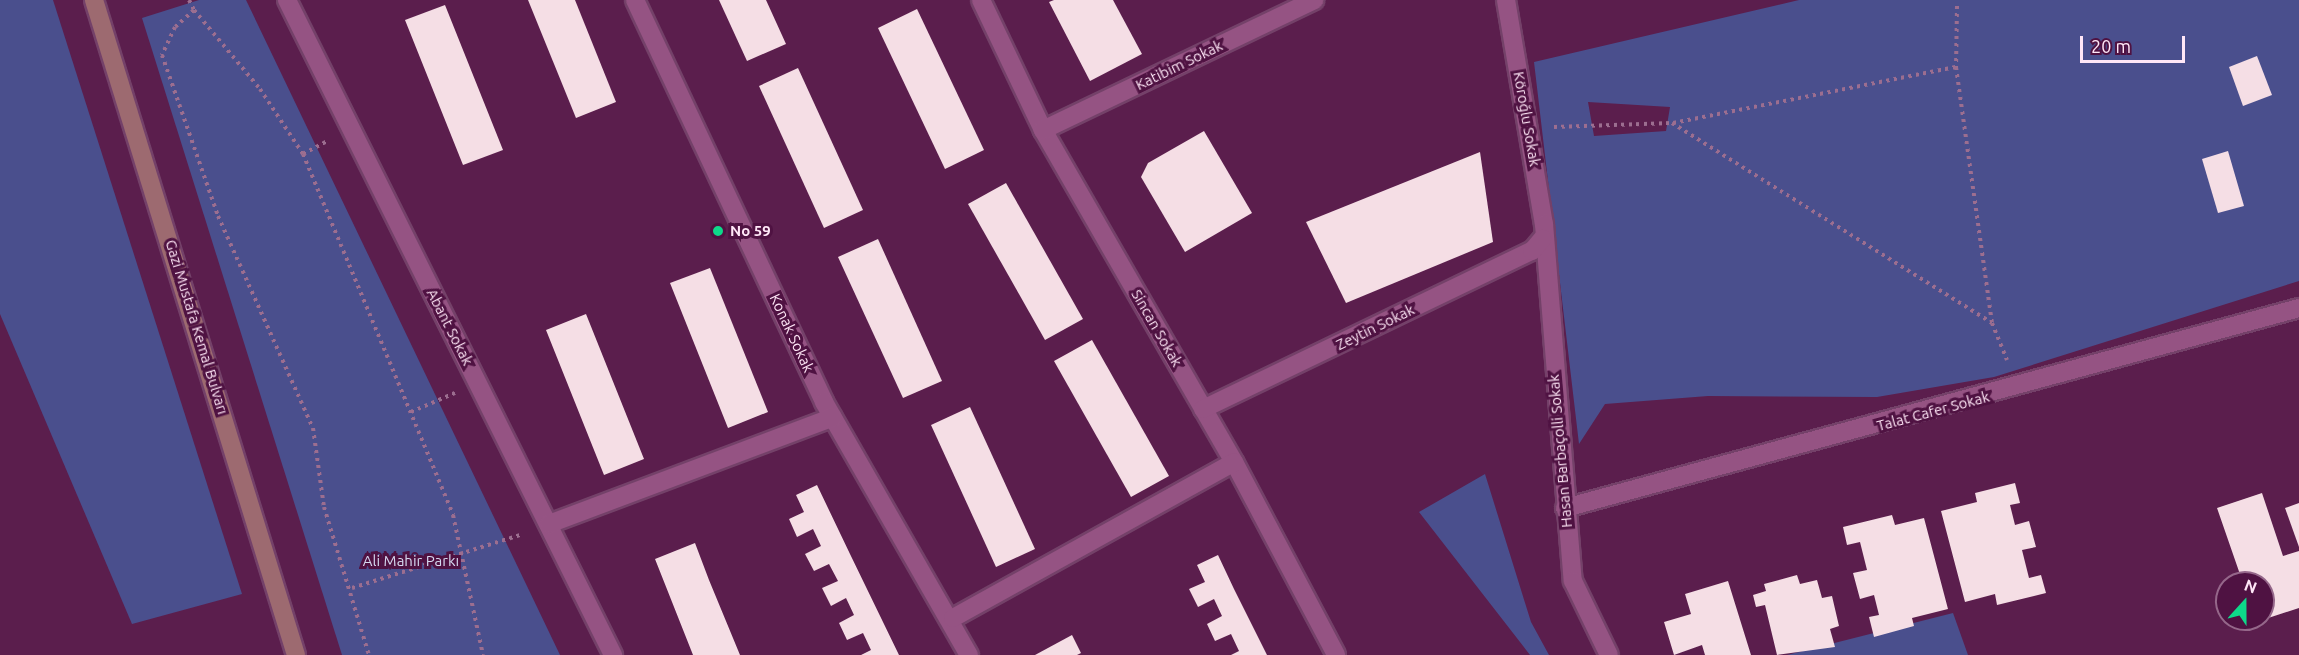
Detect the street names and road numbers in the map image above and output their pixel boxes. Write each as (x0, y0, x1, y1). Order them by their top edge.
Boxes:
street label: Katibim Sokak (1133, 36, 1225, 94)
street label: Köroğlu Sokak (1510, 70, 1544, 168)
street label: Gazi Mustafa Kemal Bulvarı (162, 237, 232, 417)
street label: Abant Sokak (423, 286, 477, 368)
street label: Sincan Sokak (1128, 286, 1186, 370)
street label: Konak Sokak (766, 291, 818, 375)
street label: Zeytin Sokak (1333, 300, 1417, 354)
street label: Hasan Barbaçolli Sokak (1544, 374, 1576, 528)
street label: Talat Cafer Sokak (1875, 387, 1991, 435)

